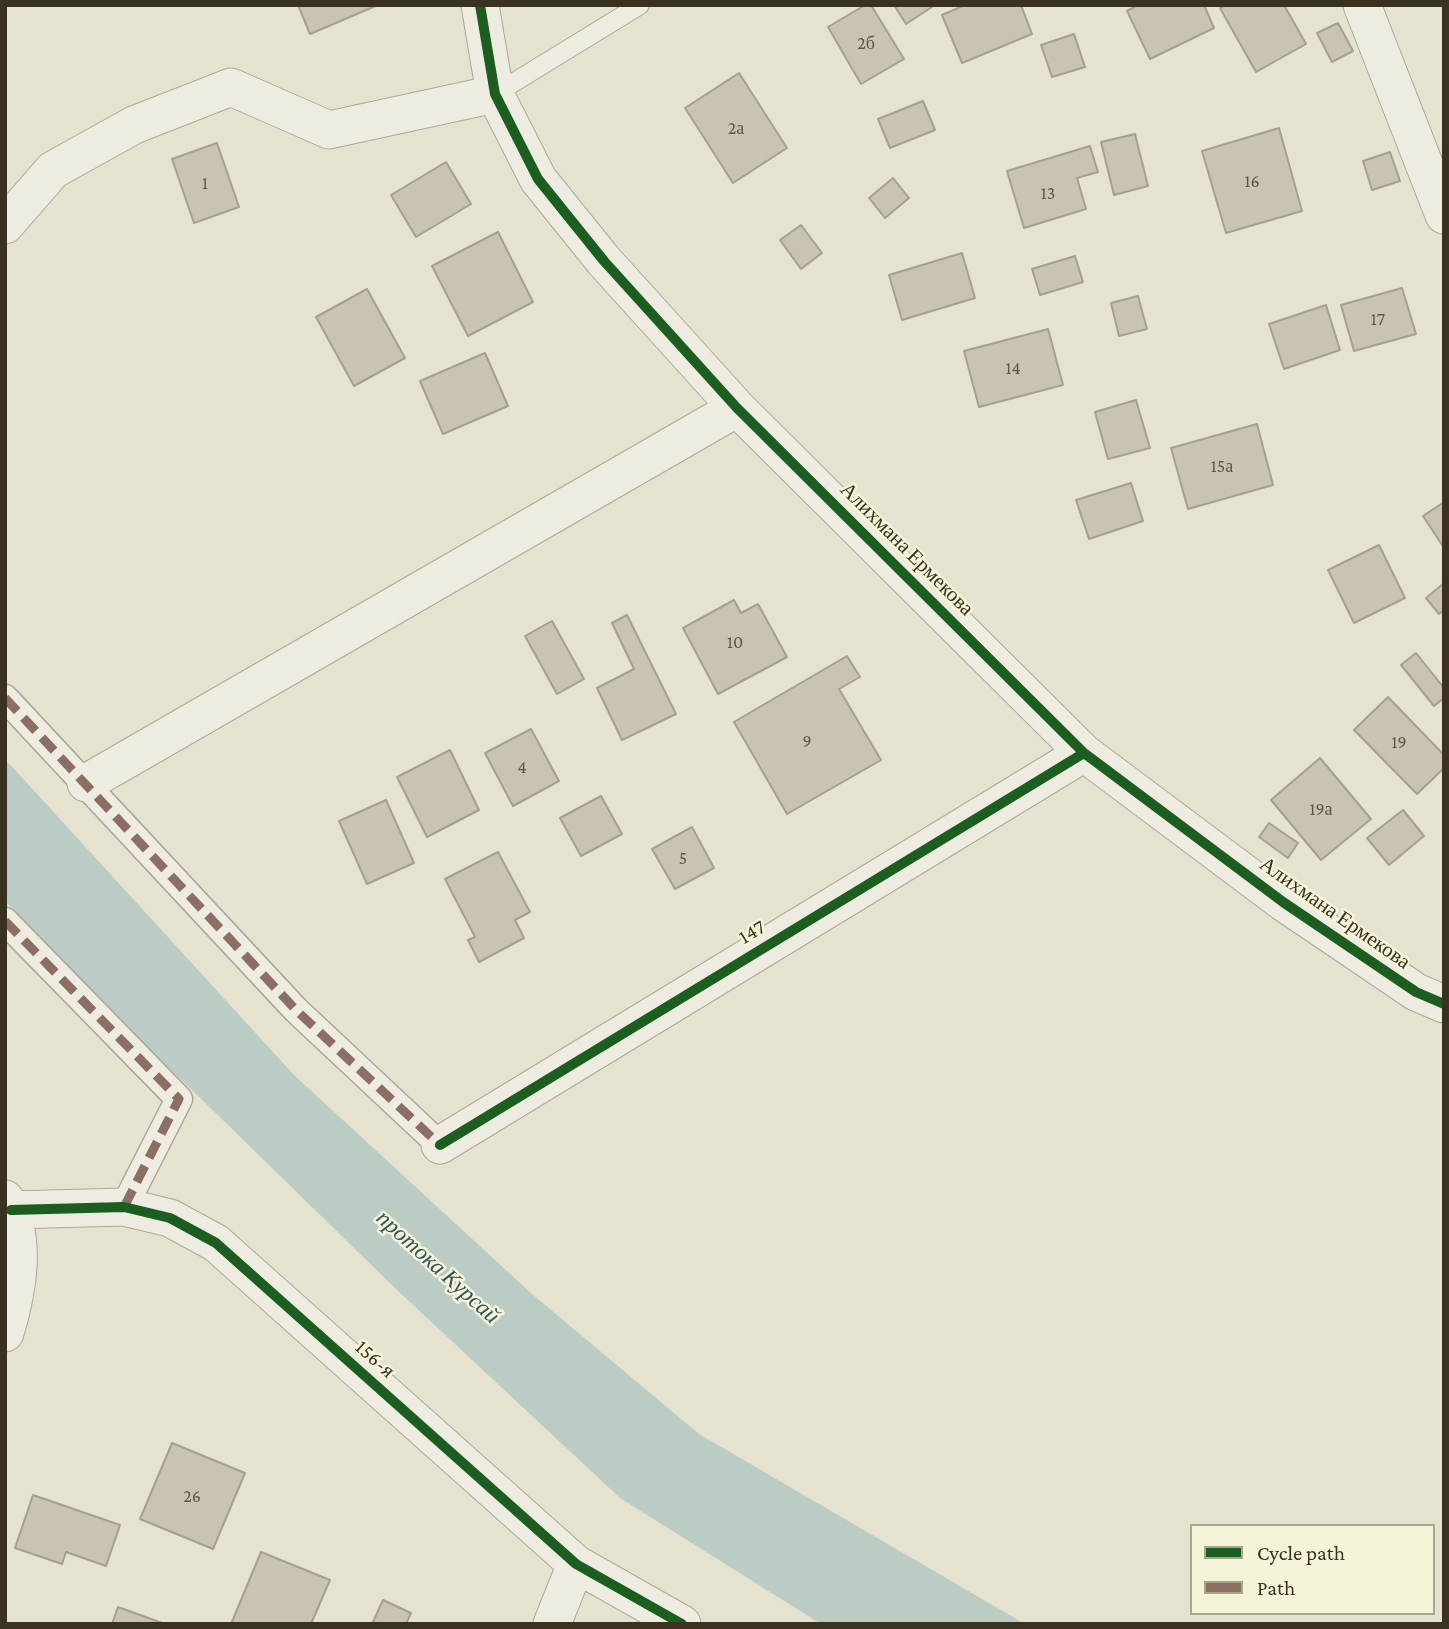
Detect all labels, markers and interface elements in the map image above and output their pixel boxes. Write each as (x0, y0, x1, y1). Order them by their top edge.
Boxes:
house number: 2б (857, 32, 875, 54)
house number: 2а (728, 117, 744, 139)
house number: 16 (1244, 170, 1260, 192)
house number: 1 (202, 172, 208, 194)
house number: 13 (1041, 182, 1055, 204)
house number: 17 (1371, 308, 1385, 330)
house number: 14 (1005, 357, 1021, 379)
house number: 15а (1211, 455, 1233, 477)
street label: Алихмана Ермекова (835, 477, 979, 621)
house number: 10 (727, 631, 743, 653)
house number: 9 (802, 730, 812, 752)
house number: 19 (1391, 731, 1407, 753)
house number: 4 (517, 756, 527, 778)
house number: 19а (1309, 798, 1333, 820)
house number: 5 (679, 847, 687, 869)
street label: Алихмана Ермекова (1255, 851, 1415, 975)
street label: 147 (734, 914, 770, 950)
water label: протока Курсай (370, 1204, 506, 1330)
street label: 156-я (350, 1335, 400, 1383)
house number: 26 (183, 1485, 201, 1507)
legend (1190, 1524, 1435, 1615)
text: Cycle path (1257, 1541, 1345, 1565)
text: Path (1257, 1576, 1295, 1600)

